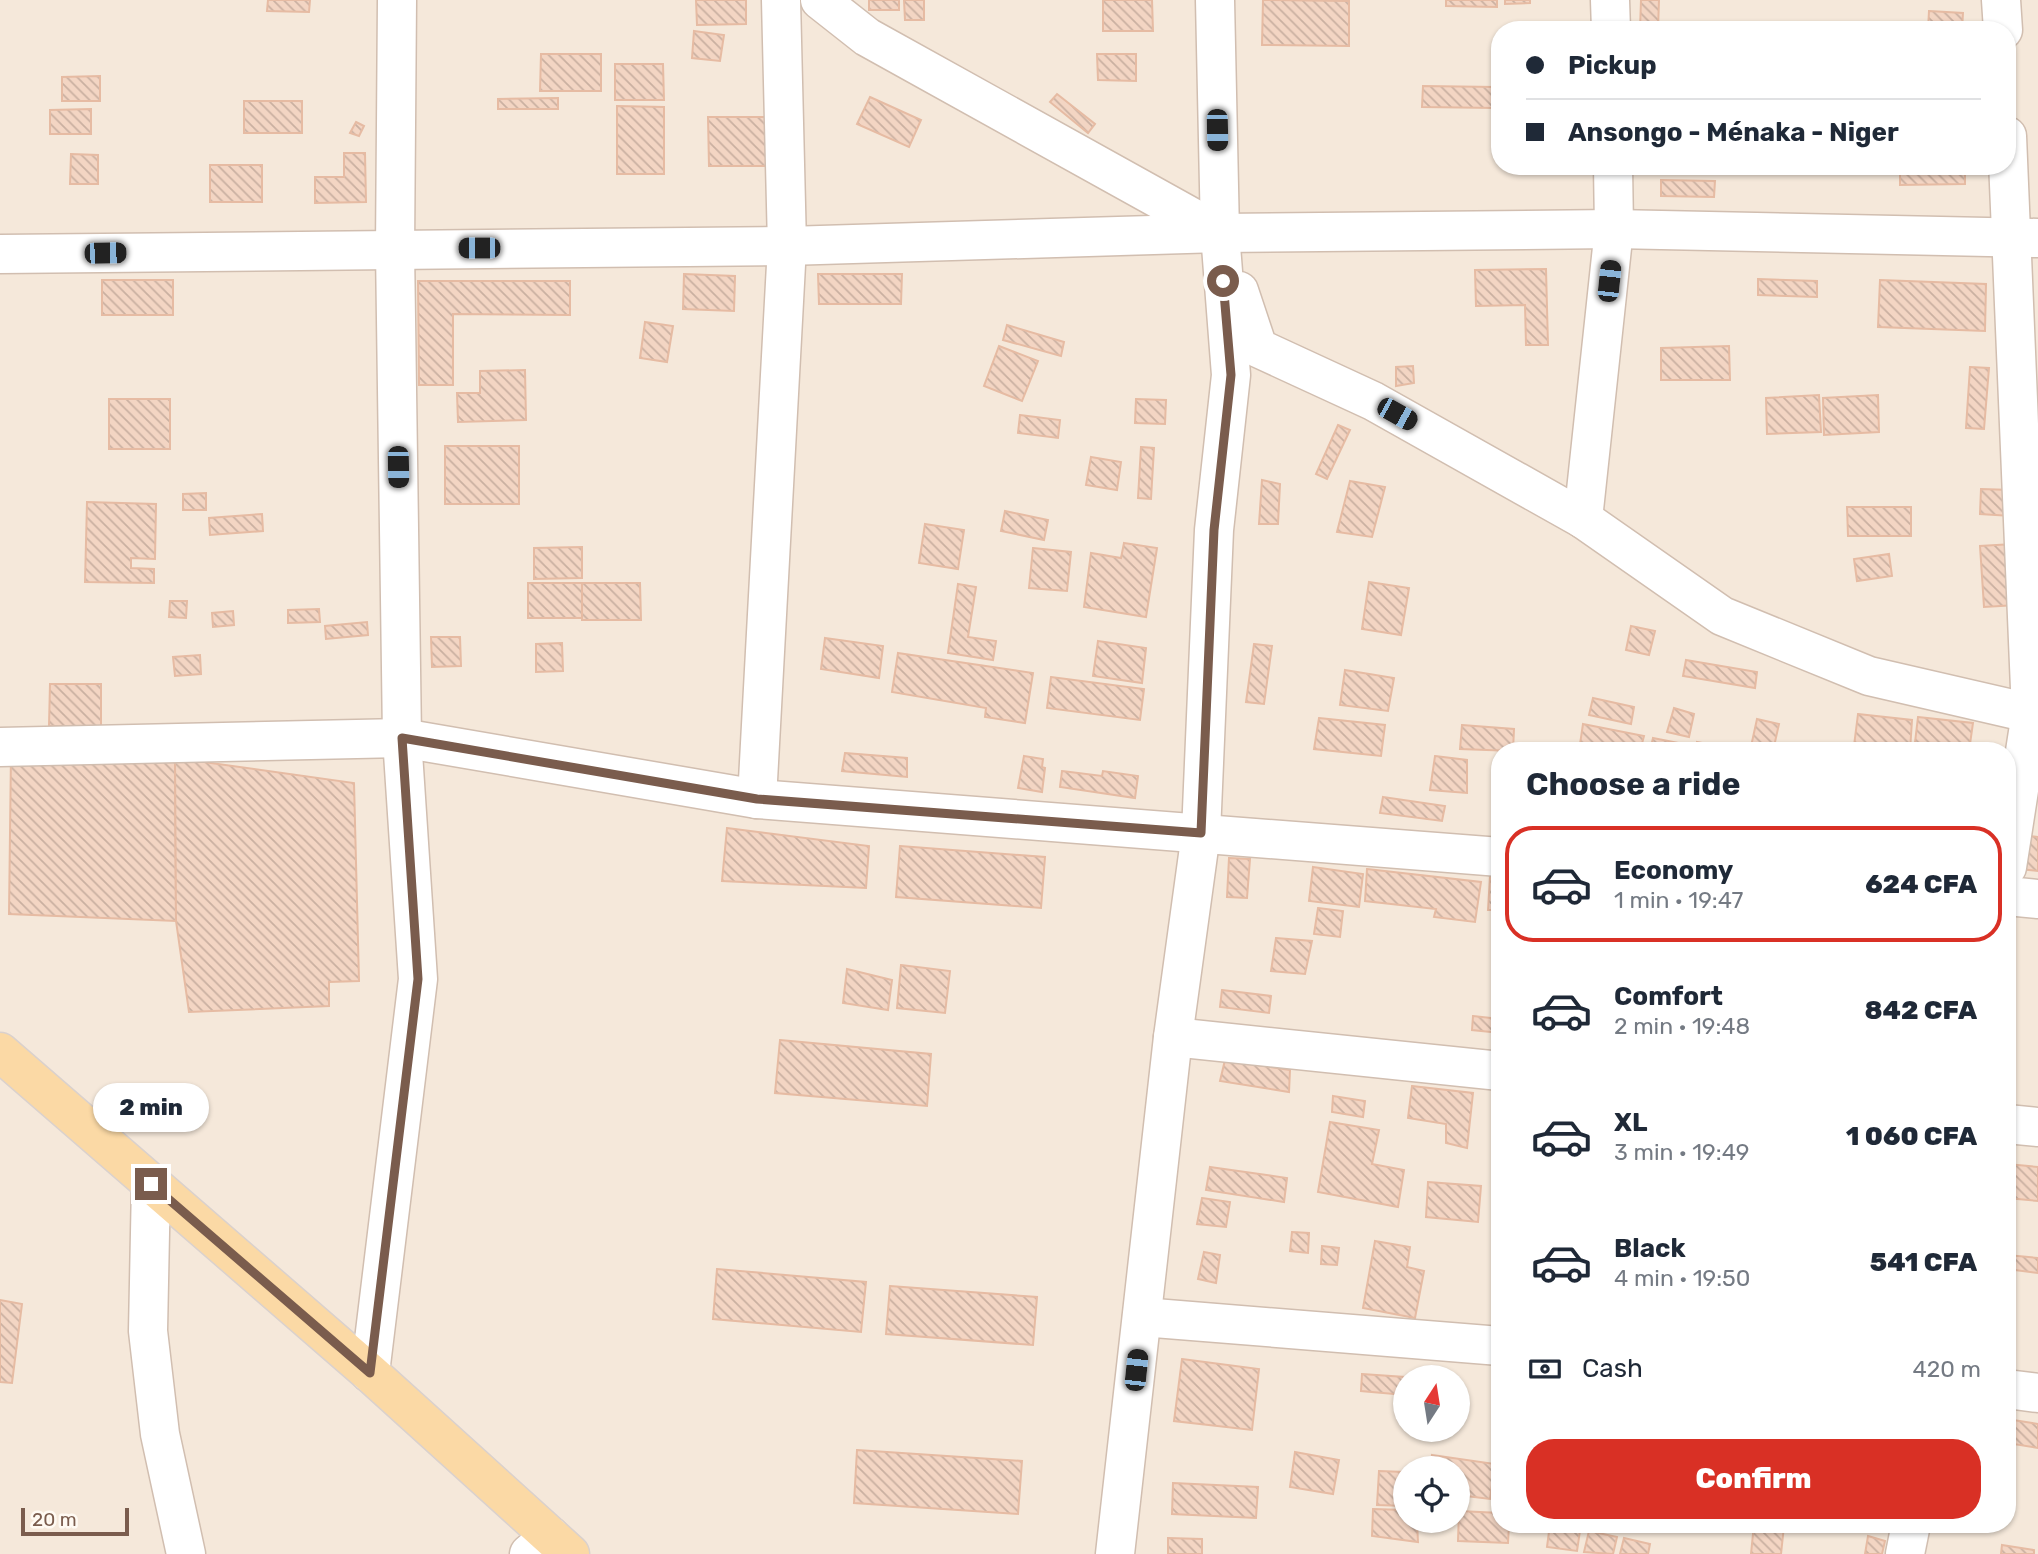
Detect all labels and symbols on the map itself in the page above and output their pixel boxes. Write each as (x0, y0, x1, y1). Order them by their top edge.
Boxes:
car (1207, 109, 1228, 151)
car (459, 238, 501, 259)
car (84, 242, 127, 264)
car (1597, 259, 1622, 303)
route start (1207, 265, 1239, 297)
car (1374, 395, 1421, 433)
car (388, 446, 409, 488)
callout: 2 min (93, 1082, 209, 1132)
route end (135, 1168, 167, 1200)
car (1124, 1348, 1149, 1392)
north arrow (1393, 1365, 1470, 1442)
scale bar (21, 1505, 130, 1537)

